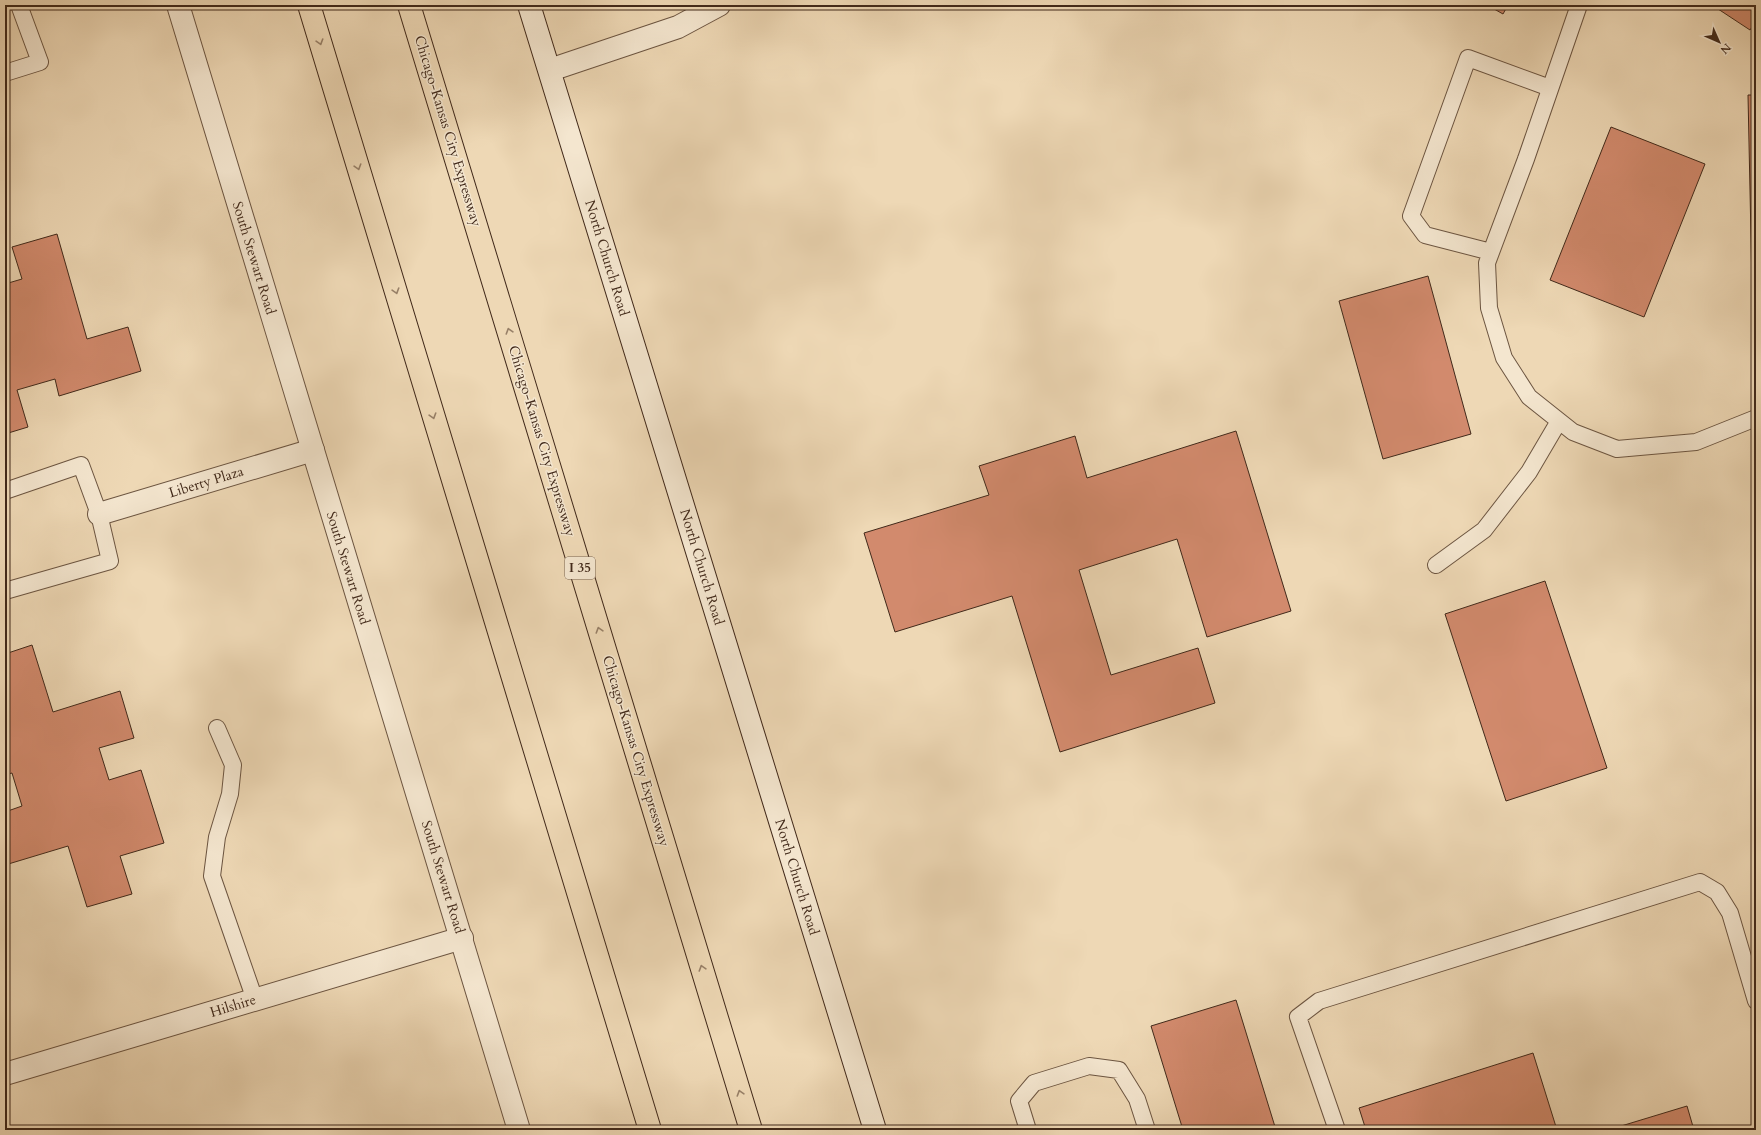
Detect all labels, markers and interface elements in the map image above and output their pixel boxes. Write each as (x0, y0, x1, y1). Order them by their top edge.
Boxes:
north arrow (1699, 22, 1739, 62)
street label: Chicago-Kansas City Expressway (410, 33, 486, 229)
one-way arrow (315, 39, 324, 46)
text: N (1717, 40, 1734, 58)
one-way arrow (353, 163, 362, 170)
street label: North Church Road (580, 198, 634, 319)
street label: South Stewart Road (228, 199, 280, 317)
one-way arrow (391, 287, 400, 294)
one-way arrow (505, 328, 513, 335)
street label: Chicago-Kansas City Expressway (504, 343, 580, 539)
one-way arrow (428, 412, 437, 419)
street label: Liberty Plaza (166, 462, 246, 502)
street label: North Church Road (675, 507, 729, 628)
street label: South Stewart Road (322, 509, 374, 627)
road number: I 35 (565, 557, 595, 579)
one-way arrow (595, 626, 604, 633)
street label: Chicago-Kansas City Expressway (598, 653, 674, 849)
street label: North Church Road (770, 817, 824, 938)
street label: South Stewart Road (417, 818, 469, 936)
one-way arrow (698, 965, 707, 972)
street label: Hilshire (208, 990, 258, 1022)
one-way arrow (736, 1089, 745, 1096)

